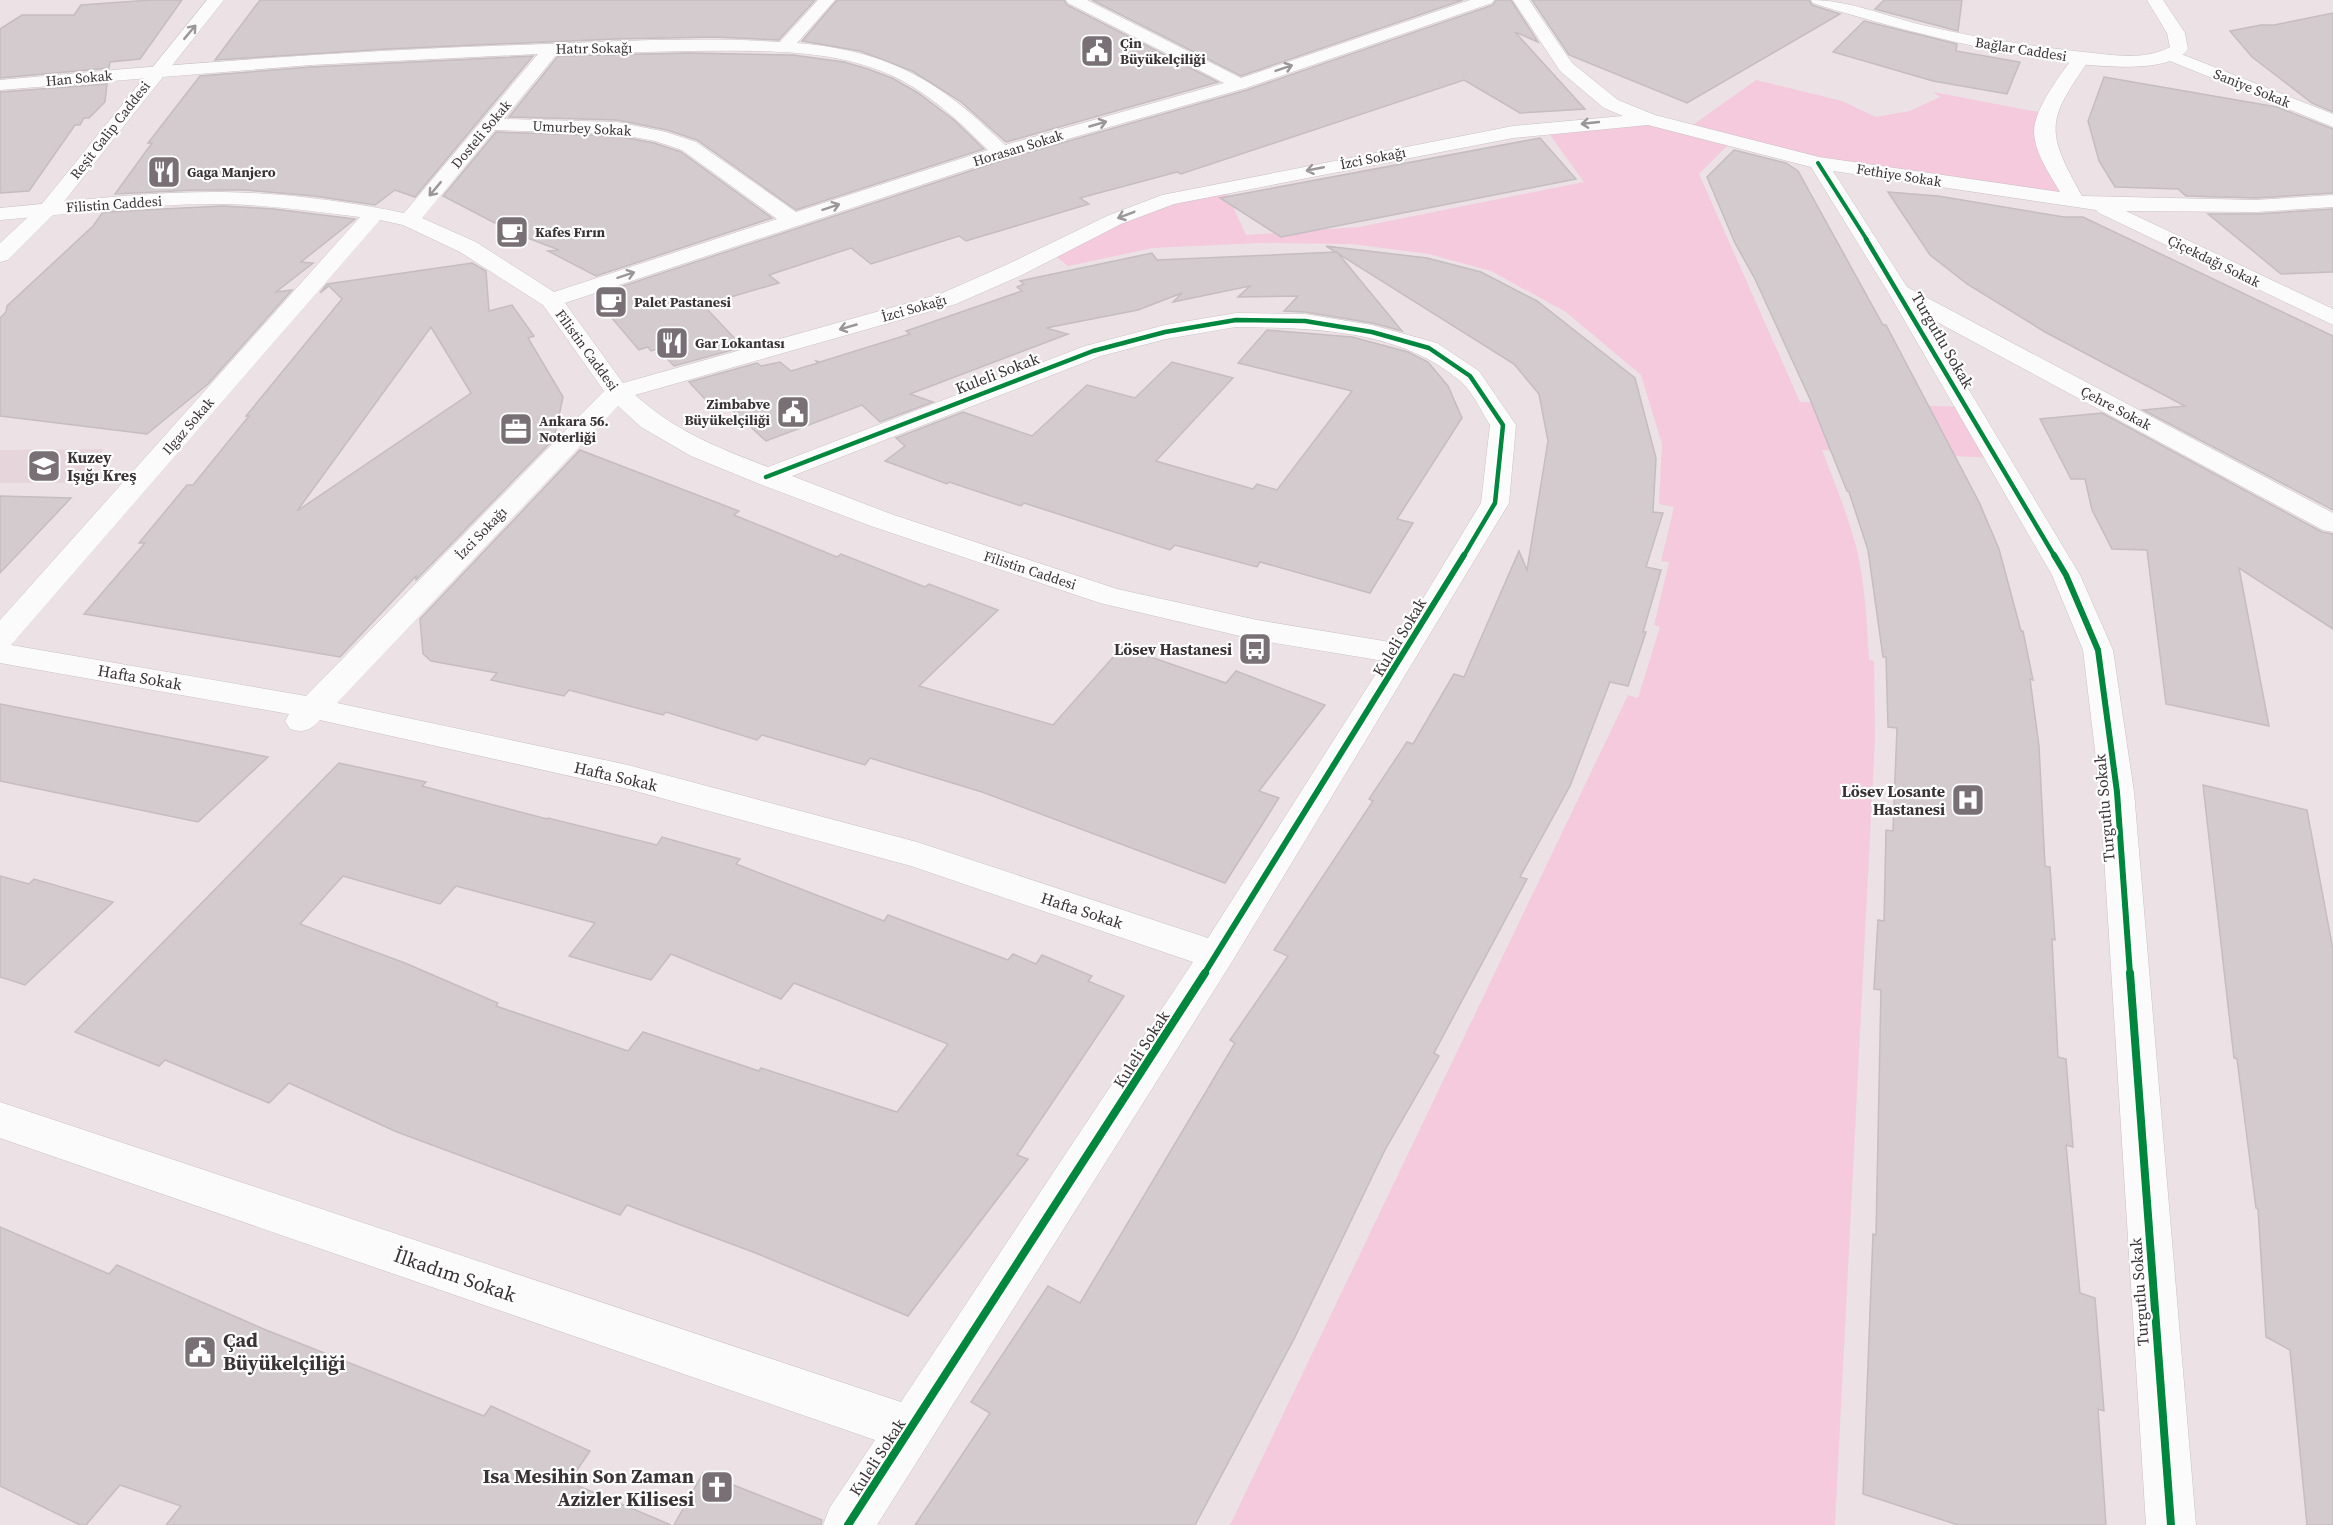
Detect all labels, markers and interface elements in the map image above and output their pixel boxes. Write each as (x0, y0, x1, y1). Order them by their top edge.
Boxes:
one-way arrow (183, 24, 196, 40)
street label: Bağlar Caddesi (1974, 32, 2068, 66)
public building icon: Çin Büyükelçiliği (1079, 33, 1115, 69)
place label: Çin Büyükelçiliği (1120, 33, 1206, 69)
street label: Hatır Sokağı (556, 37, 632, 59)
one-way arrow (1274, 62, 1293, 73)
street label: Saniye Sokak (2211, 64, 2294, 113)
street label: Han Sokak (45, 65, 113, 91)
street label: Reşit Galip Caddesi (65, 77, 155, 183)
street label: Dosteli Sokak (446, 95, 516, 173)
street label: Umurbey Sokak (532, 115, 632, 141)
one-way arrow (1088, 118, 1107, 129)
one-way arrow (1580, 118, 1600, 129)
street label: Horasan Sokak (970, 125, 1066, 171)
street label: İzci Sokağı (1338, 142, 1408, 174)
restaurant icon: Gaga Manjero (146, 154, 182, 190)
street label: Fethiye Sokak (1855, 158, 1943, 192)
place label: Gaga Manjero (187, 162, 276, 182)
one-way arrow (1305, 164, 1325, 175)
one-way arrow (428, 181, 441, 197)
street label: Filistin Caddesi (65, 191, 163, 217)
one-way arrow (821, 201, 840, 212)
one-way arrow (1117, 211, 1136, 222)
cafe icon: Kafes Fırın (494, 214, 530, 250)
place label: Kafes Fırın (535, 222, 606, 242)
street label: Çiçekdağı Sokak (2164, 230, 2264, 292)
one-way arrow (616, 269, 635, 280)
cafe icon: Palet Pastanesi (593, 284, 629, 320)
street label: Turgutlu Sokak (1906, 288, 1980, 393)
street label: İzci Sokağı (879, 289, 949, 327)
place label: Palet Pastanesi (634, 292, 731, 312)
street label: Filistin Caddesi (551, 305, 623, 395)
one-way arrow (839, 322, 858, 333)
restaurant icon: Gar Lokantası (654, 325, 690, 361)
place label: Gar Lokantası (695, 333, 785, 353)
street label: Kuleli Sokak (952, 347, 1042, 399)
street label: Çehre Sokak (2077, 381, 2155, 435)
street label: Ilgaz Sokak (157, 393, 219, 459)
place label: Zimbabve Büyükelçiliği (684, 394, 771, 430)
public building icon: Zimbabve Büyükelçiliği (775, 394, 811, 430)
office icon: Ankara 56. Noterliği (498, 411, 534, 447)
place label: Ankara 56. Noterliği (539, 411, 609, 447)
place label: Kuzey Işığı Kreş (67, 446, 136, 486)
school or university icon: Kuzey Işığı Kreş (26, 448, 62, 484)
street label: İzci Sokağı (451, 502, 511, 564)
street label: Filistin Caddesi (981, 546, 1079, 594)
street label: Kuleli Sokak (1367, 593, 1431, 680)
bus stop icon: Lösev Hastanesi (1237, 631, 1273, 667)
place label: Lösev Hastanesi (1114, 638, 1232, 660)
street label: Hafta Sokak (96, 659, 184, 695)
street label: Turgutlu Sokak (2088, 753, 2120, 863)
street label: Hafta Sokak (572, 756, 660, 796)
place label: Lösev Losante Hastanesi (1842, 780, 1945, 820)
hospital icon: Lösev Losante Hastanesi (1950, 782, 1986, 818)
street label: Hafta Sokak (1038, 886, 1126, 934)
street label: Kuleli Sokak (1108, 1006, 1174, 1092)
street label: Turgutlu Sokak (2124, 1237, 2154, 1347)
street label: İlkadım Sokak (390, 1241, 520, 1309)
place label: Çad Büyükelçiliği (223, 1326, 345, 1377)
public building icon: Çad Büyükelçiliği (182, 1334, 218, 1370)
street label: Kuleli Sokak (844, 1414, 910, 1500)
place label: Isa Mesihin Son Zaman Azizler Kilisesi (483, 1462, 694, 1513)
church icon: Isa Mesihin Son Zaman Azizler Kilisesi (699, 1469, 735, 1505)

